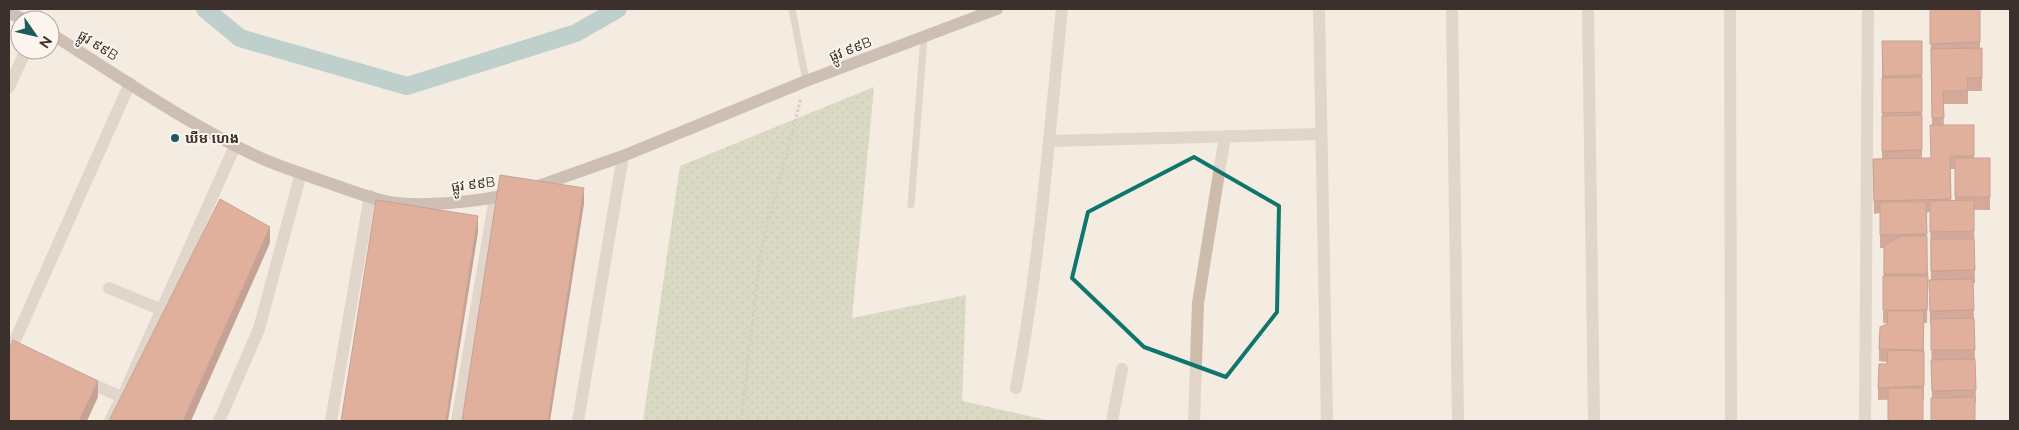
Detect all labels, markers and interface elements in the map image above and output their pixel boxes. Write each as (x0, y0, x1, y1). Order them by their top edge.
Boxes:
north arrow (10, 10, 60, 60)
street label: ផ្លូវ ៩៩B (73, 27, 121, 67)
text: N (36, 33, 55, 51)
street label: ផ្លូវ ៩៩B (827, 34, 875, 68)
place label: ឃីម ហេង (185, 130, 239, 146)
marker: ឃីម ហេង (169, 132, 181, 144)
street label: ផ្លូវ ៩៩B (450, 173, 496, 199)

